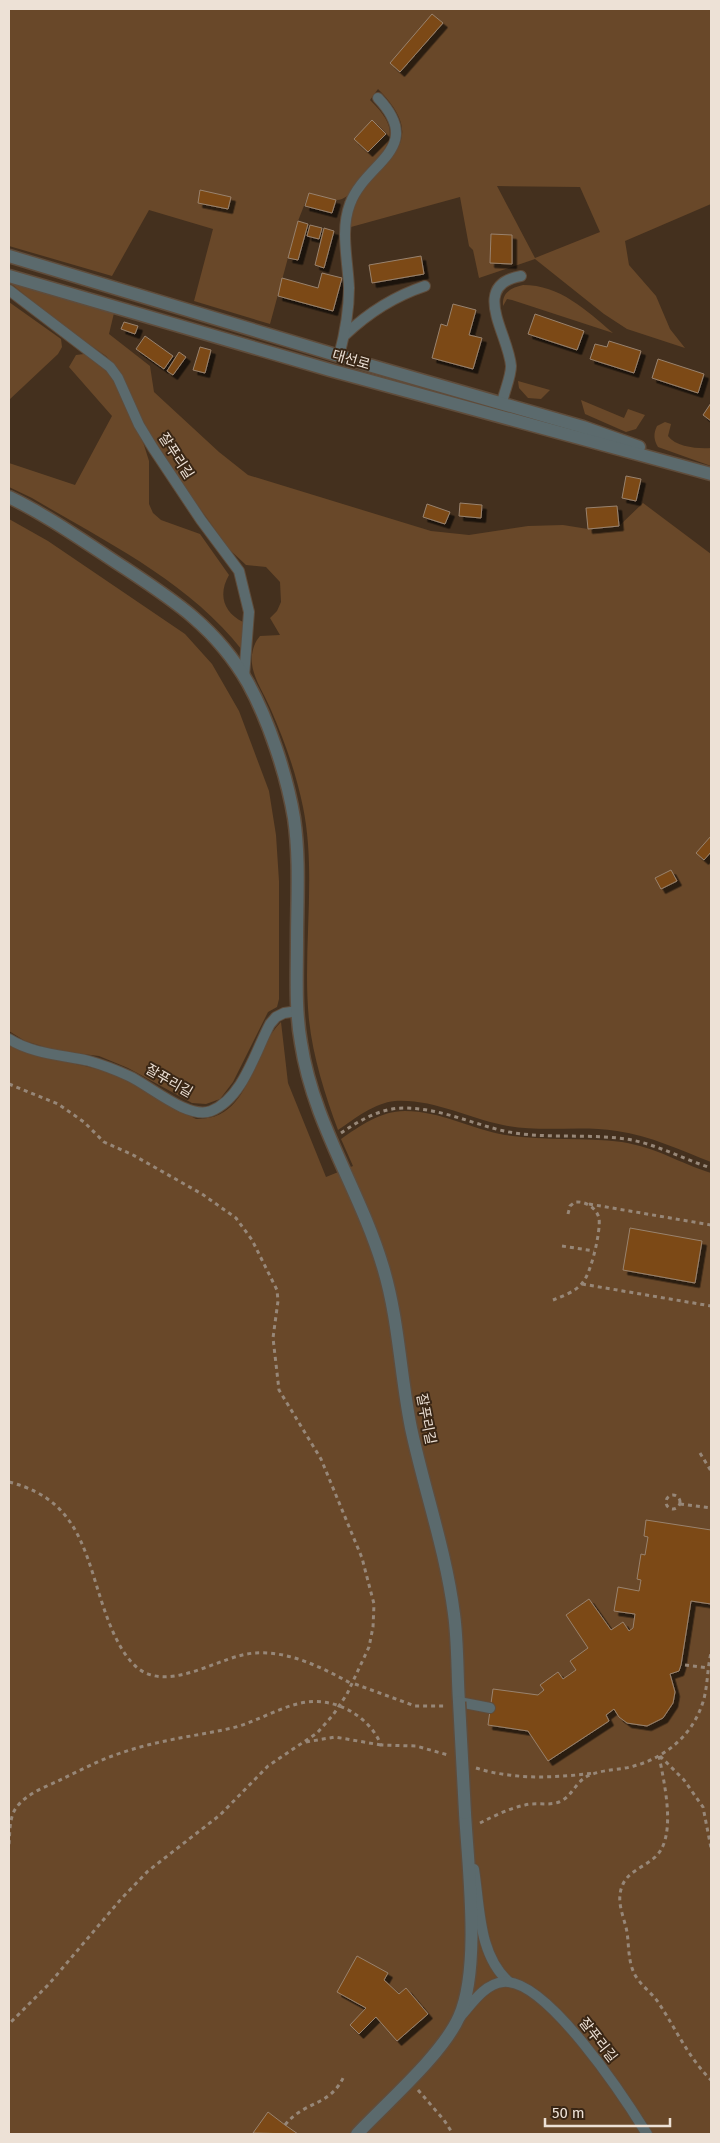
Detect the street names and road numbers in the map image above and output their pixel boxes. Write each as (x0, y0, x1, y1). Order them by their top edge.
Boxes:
street label: 대선로 (330, 347, 372, 374)
street label: 잘푸리길 (155, 430, 197, 482)
street label: 잘푸리길 (142, 1061, 196, 1101)
street label: 잘푸리길 (413, 1392, 439, 1446)
street label: 잘푸리길 (575, 2014, 621, 2066)

